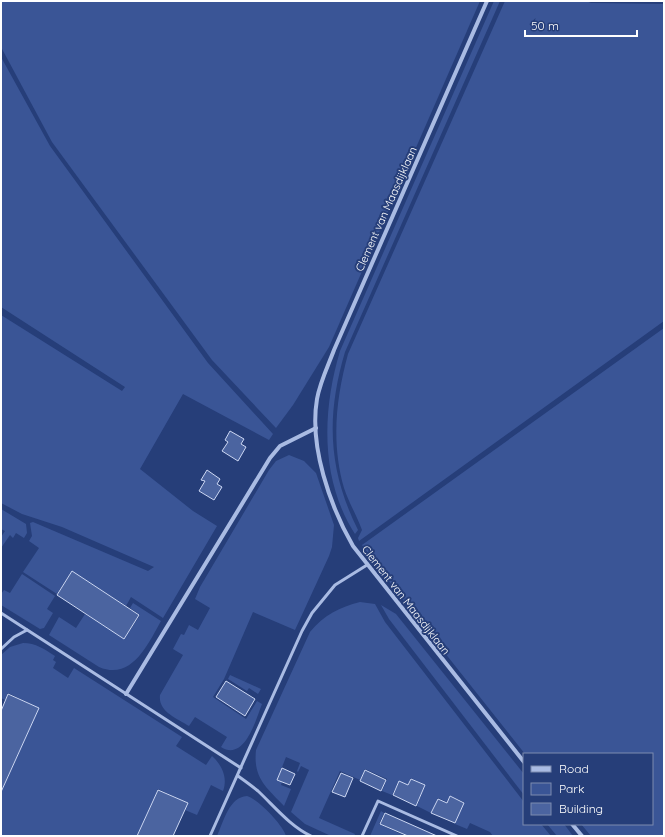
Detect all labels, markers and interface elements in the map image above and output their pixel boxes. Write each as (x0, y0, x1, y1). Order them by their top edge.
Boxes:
scale bar (525, 12, 637, 38)
text: 50 m (531, 18, 559, 33)
street label: Clement van Maasdijklaan (352, 145, 420, 273)
street label: Clement van Maasdijklaan (359, 543, 453, 657)
legend (523, 753, 653, 825)
text: Road (559, 761, 589, 776)
text: Park (559, 781, 584, 796)
text: Building (559, 801, 603, 816)

